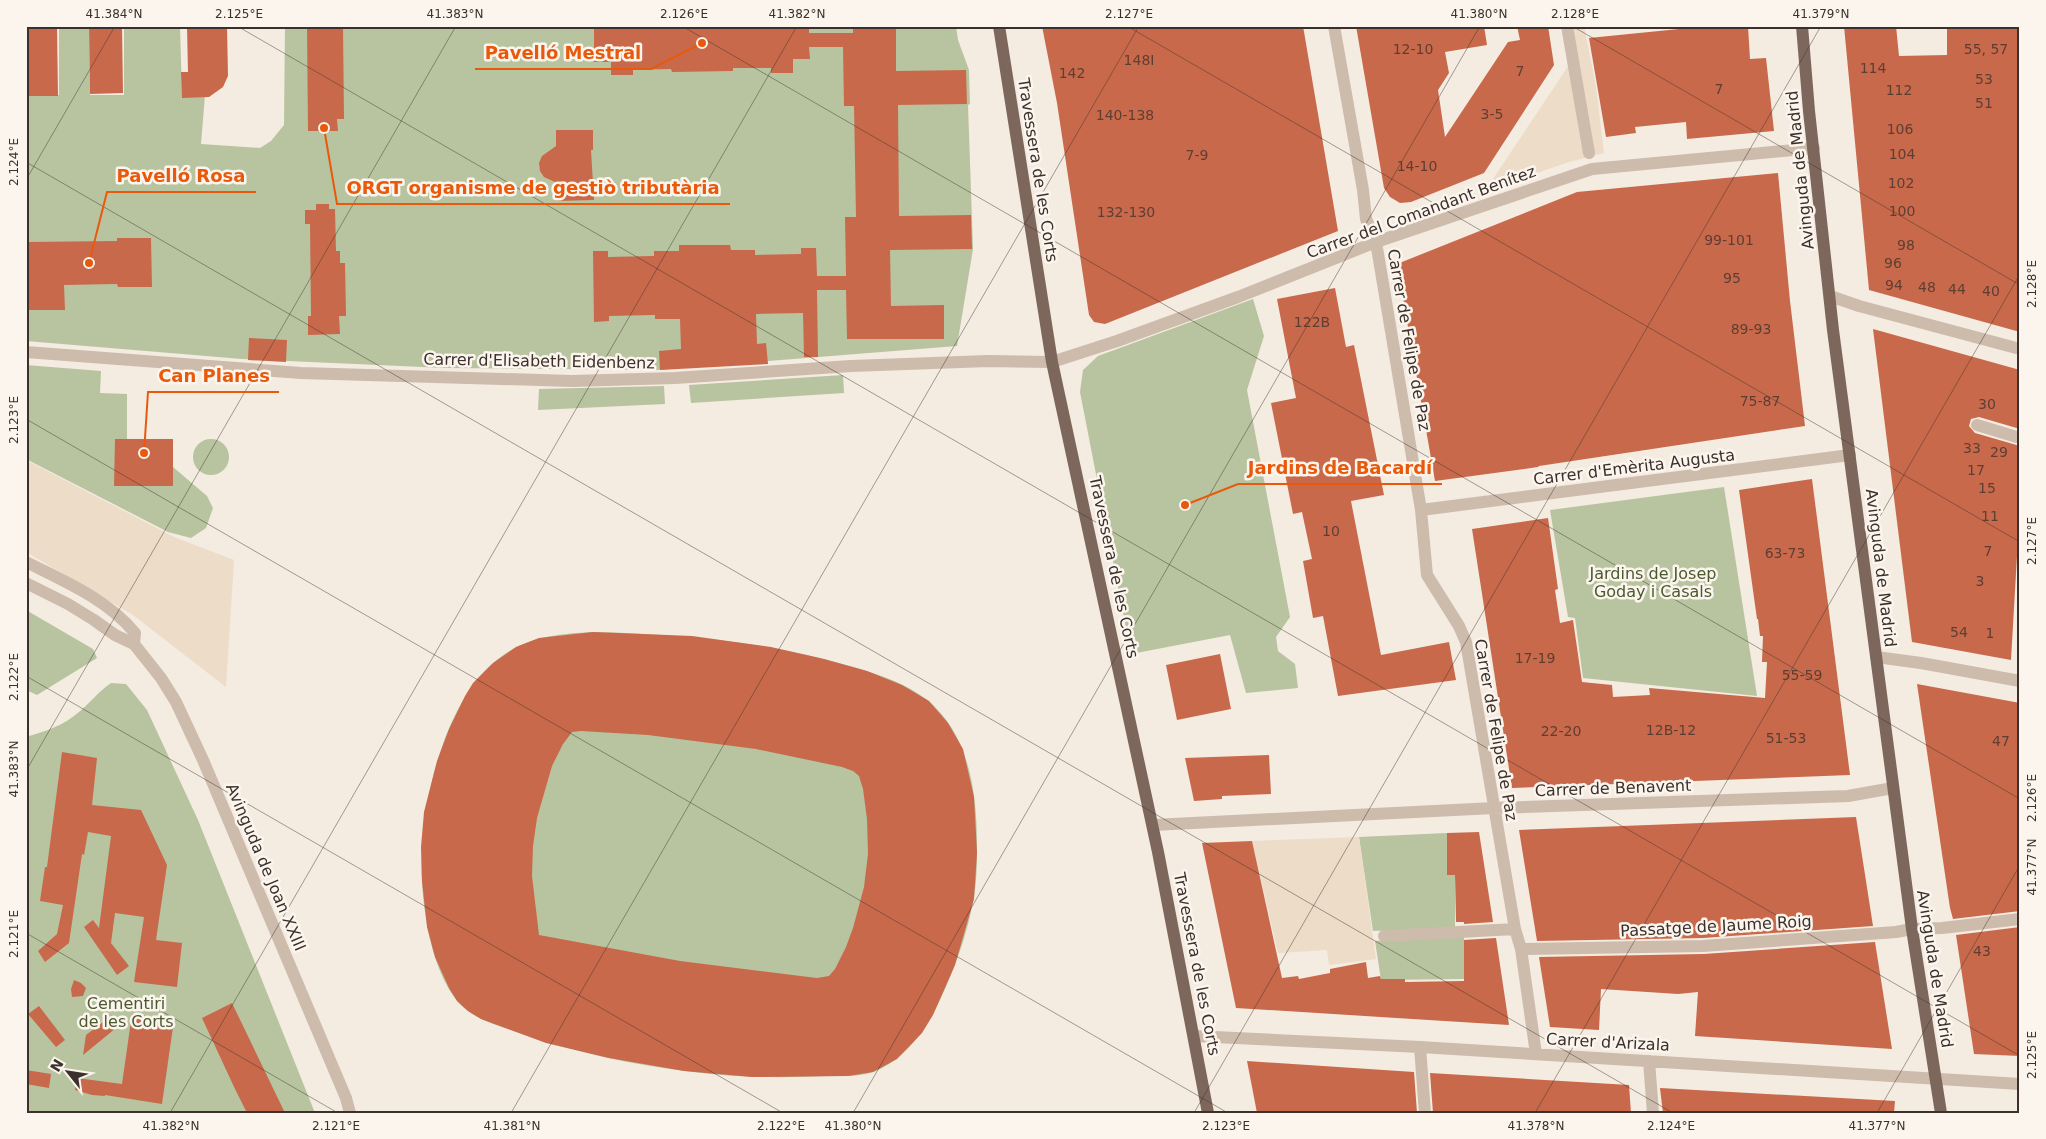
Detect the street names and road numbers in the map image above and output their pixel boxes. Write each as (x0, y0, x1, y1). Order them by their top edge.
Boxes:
street label: Travessera de les Corts (1014, 76, 1062, 263)
street label: Avinguda de Madrid (1782, 90, 1818, 250)
street label: Carrer del Comandant Benítez (1304, 162, 1538, 262)
street label: Carrer de Felipe de Paz (1384, 248, 1434, 432)
street label: Carrer d'Elisabeth Eidenbenz (423, 349, 655, 373)
street label: Carrer d'Emèrita Augusta (1532, 445, 1736, 489)
street label: Travessera de les Corts (1085, 473, 1143, 660)
street label: Avinguda de Madrid (1862, 488, 1900, 648)
street label: Carrer de Felipe de Paz (1471, 638, 1521, 822)
street label: Carrer de Benavent (1534, 776, 1692, 800)
street label: Avinguda de Joan XXIII (222, 780, 310, 954)
street label: Travessera de les Corts (1170, 870, 1224, 1057)
street label: Avinguda de Madrid (1913, 889, 1957, 1049)
street label: Passatge de Jaume Roig (1620, 911, 1812, 941)
street label: Carrer d'Arizala (1546, 1029, 1670, 1055)

